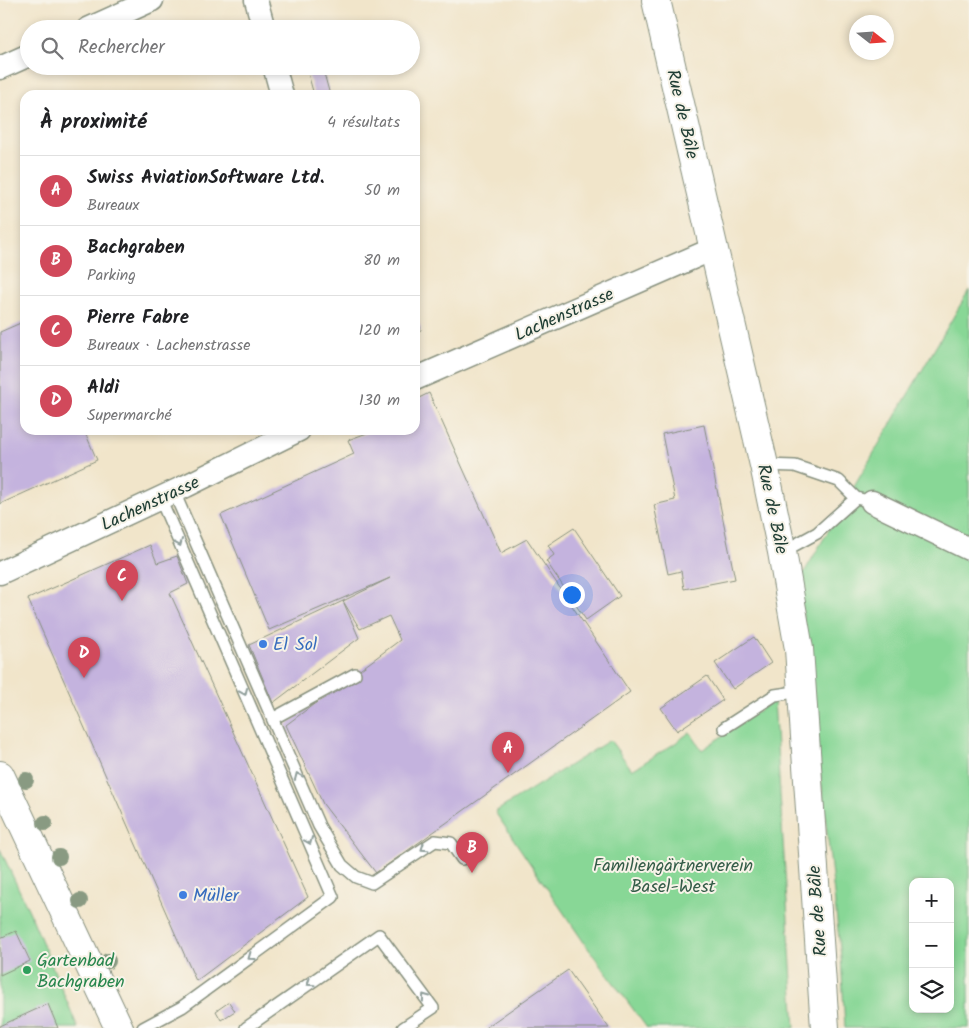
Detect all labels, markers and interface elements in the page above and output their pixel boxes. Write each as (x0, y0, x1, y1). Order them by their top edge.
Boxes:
north arrow (849, 15, 894, 60)
search box (20, 20, 420, 75)
text: Rechercher (78, 33, 165, 63)
icon: search (38, 34, 66, 62)
street label: Rue de Bâle (657, 67, 706, 162)
text: À proximité (40, 106, 147, 139)
text: 4 résultats (327, 110, 400, 135)
text: Swiss AviationSoftware Ltd. (87, 163, 325, 193)
text: A (51, 178, 61, 203)
text: 50 m (364, 178, 400, 203)
text: Bureaux (87, 193, 139, 218)
text: Bachgraben (87, 233, 185, 263)
text: B (51, 248, 61, 273)
text: 80 m (363, 248, 400, 273)
text: Parking (87, 263, 136, 288)
street label: Lachenstrasse (510, 281, 619, 350)
text: Pierre Fabre (87, 303, 189, 333)
text: C (51, 318, 61, 343)
text: 120 m (359, 318, 400, 343)
text: Bureaux · Lachenstrasse (87, 333, 250, 358)
text: Aldi (87, 373, 119, 403)
text: D (51, 388, 61, 413)
text: 130 m (359, 388, 400, 413)
text: Supermarché (87, 403, 172, 428)
street label: Rue de Bâle (748, 462, 795, 557)
street label: Lachenstrasse (96, 469, 205, 540)
one-way arrow (173, 538, 184, 547)
pin: C (106, 560, 138, 601)
your location (559, 582, 585, 608)
place label: El Sol (273, 631, 318, 660)
pin: D (68, 637, 100, 678)
marker: El Sol (257, 638, 269, 650)
one-way arrow (238, 687, 249, 696)
pin: A (492, 732, 524, 773)
one-way arrow (294, 772, 305, 781)
pin: B (456, 832, 488, 873)
one-way arrow (302, 836, 313, 845)
one-way arrow (421, 842, 430, 852)
park label: Familiengärtnerverein Basel-West (593, 852, 753, 902)
street label: Rue de Bâle (801, 864, 836, 957)
map controls (909, 878, 954, 1013)
button: + (909, 878, 954, 923)
place label: Müller (193, 882, 240, 911)
marker: Müller (177, 889, 189, 901)
button: − (909, 923, 954, 968)
place label: Gartenbad Bachgraben (37, 947, 125, 997)
one-way arrow (247, 951, 257, 960)
marker: Gartenbad Bachgraben (21, 964, 33, 976)
button: layers (909, 968, 954, 1013)
one-way arrow (306, 977, 316, 986)
one-way arrow (422, 993, 431, 1003)

